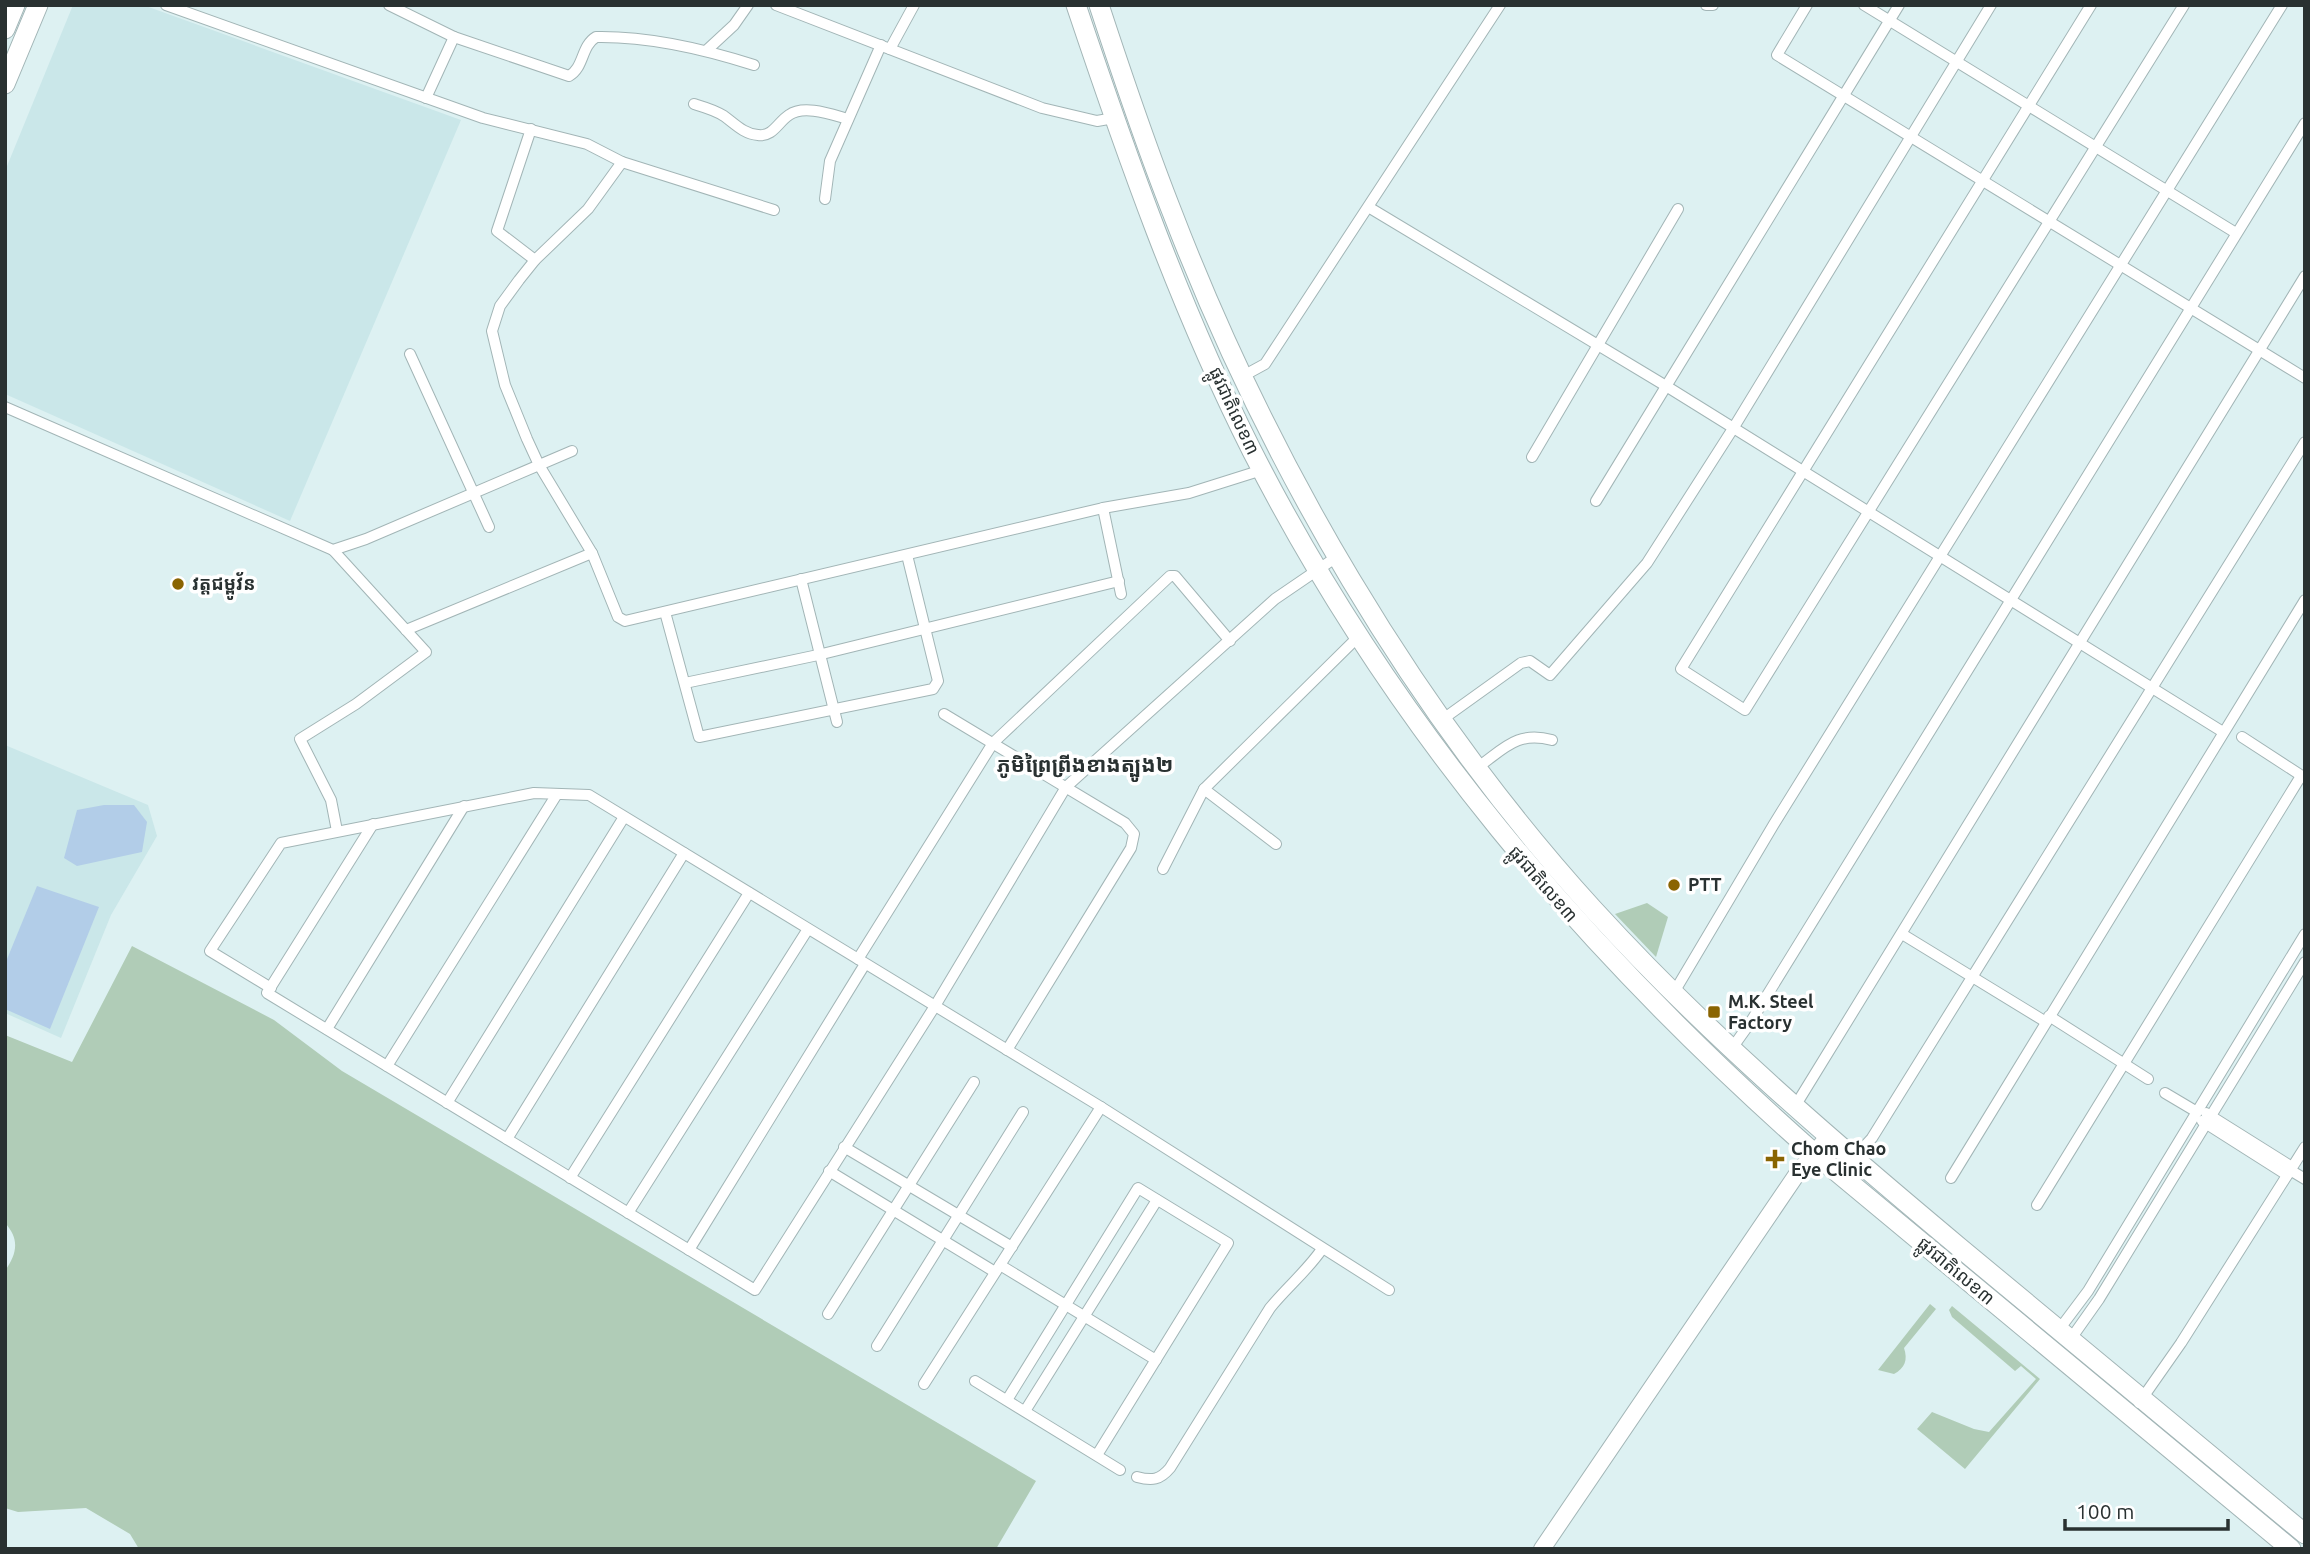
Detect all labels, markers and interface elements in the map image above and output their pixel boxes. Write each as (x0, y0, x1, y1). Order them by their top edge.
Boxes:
street label: ផ្លូវជាតិលេខ៣ (1199, 364, 1264, 461)
place label: វត្តជម្ពូវ័ន (192, 572, 255, 600)
marker: វត្តជម្ពូវ័ន (170, 576, 186, 592)
district label: ភូមិព្រៃព្រីងខាងត្បូង២ (997, 752, 1173, 782)
street label: ផ្លូវជាតិលេខ៣ (1500, 841, 1582, 930)
place label: PTT (1688, 874, 1722, 894)
marker: PTT (1666, 877, 1682, 893)
place label: M.K. Steel Factory (1728, 991, 1814, 1032)
marker: M.K. Steel Factory (1706, 1004, 1722, 1020)
place label: Chom Chao Eye Clinic (1791, 1138, 1886, 1179)
marker: Chom Chao Eye Clinic (1765, 1149, 1785, 1169)
street label: ផ្លូវជាតិលេខ៣ (1909, 1232, 1999, 1314)
scale bar (2065, 1488, 2228, 1532)
text: 100 m (2076, 1499, 2134, 1523)

